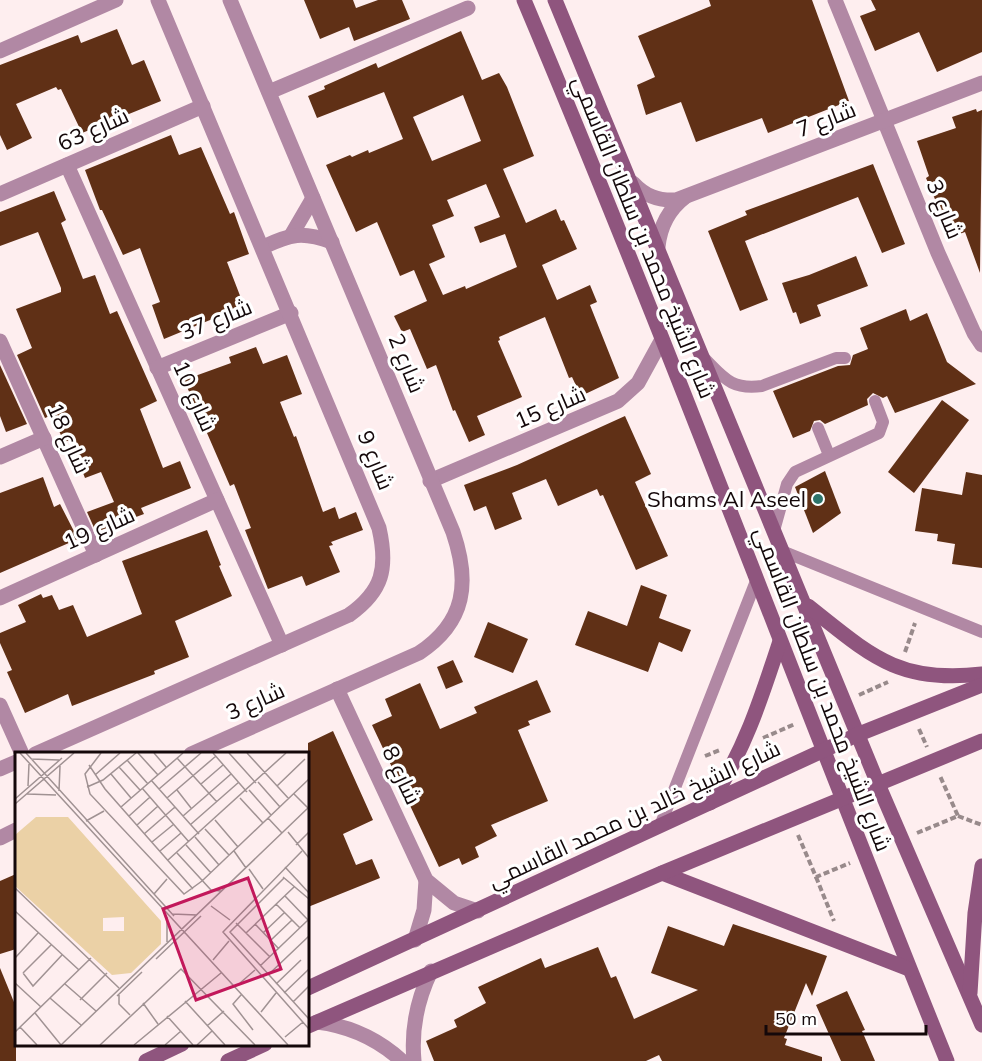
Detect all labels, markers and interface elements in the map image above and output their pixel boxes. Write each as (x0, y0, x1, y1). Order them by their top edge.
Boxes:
street label: شارع الشيخ محمد بن سلطان القاسمي (564, 72, 722, 403)
street label: شارع 7 (792, 95, 860, 144)
street label: شارع 63 (53, 101, 133, 158)
street label: شارع 3 (920, 175, 970, 243)
street label: شارع 37 (176, 292, 256, 347)
street label: شارع 2 (382, 329, 432, 397)
street label: شارع 10 (166, 356, 223, 436)
street label: شارع 15 (510, 380, 590, 435)
street label: شارع 18 (40, 398, 97, 478)
street label: شارع 9 (351, 426, 401, 494)
place label: Shams Al Aseel (647, 485, 806, 513)
marker: Shams Al Aseel (811, 492, 825, 506)
street label: شارع 19 (59, 500, 139, 557)
street label: شارع الشيخ محمد بن سلطان القاسمي (745, 523, 898, 856)
street label: شارع 3 (221, 676, 289, 727)
street label: شارع الشيخ خالد بن محمد القاسمي (483, 734, 786, 897)
street label: شارع 8 (375, 741, 428, 809)
inset map (15, 752, 309, 1046)
scale bar (766, 998, 926, 1036)
text: 50 m (775, 1007, 817, 1030)

